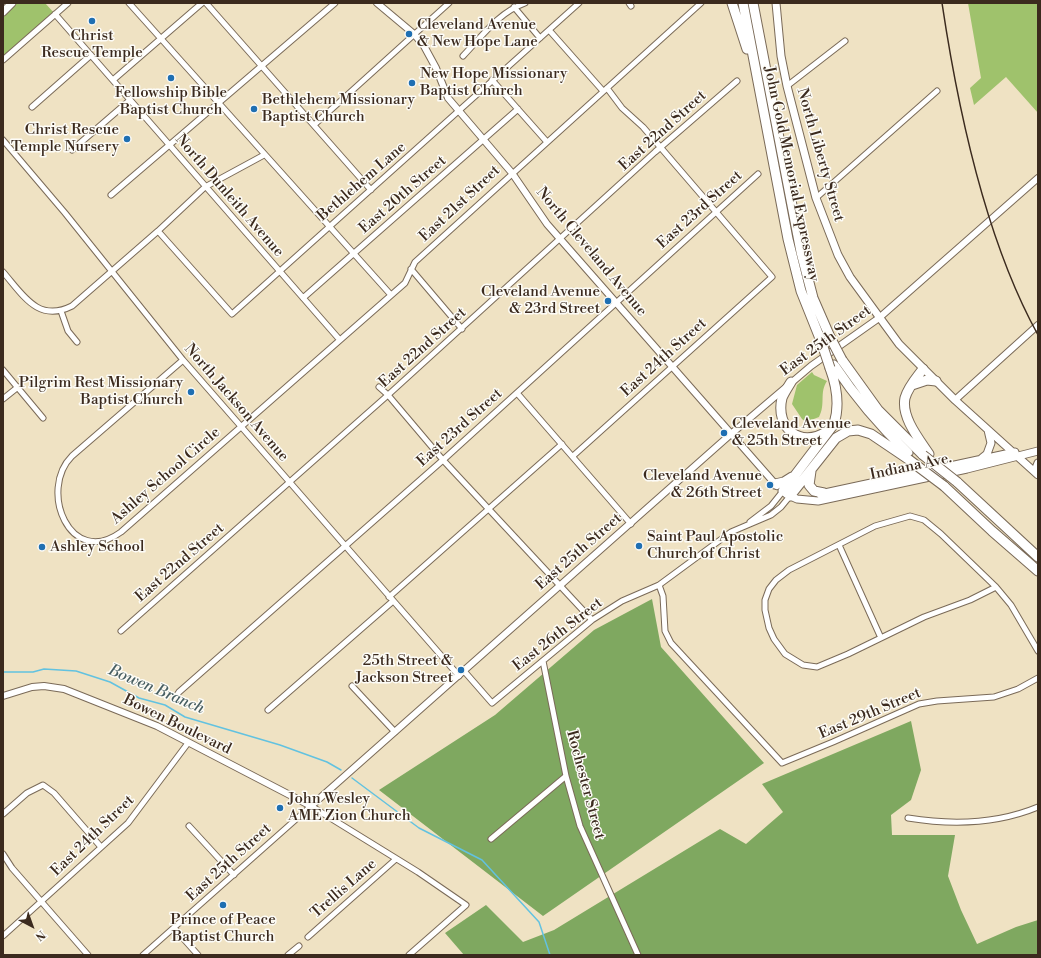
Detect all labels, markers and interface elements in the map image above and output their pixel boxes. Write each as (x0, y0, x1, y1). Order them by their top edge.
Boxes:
marker: Christ Rescue Temple (87, 16, 97, 26)
place label: Cleveland Avenue & New Hope Lane (417, 16, 538, 51)
place label: Christ Rescue Temple (41, 27, 143, 62)
marker: Cleveland Avenue & New Hope Lane (404, 29, 414, 39)
place label: New Hope Missionary Baptist Church (420, 65, 567, 100)
street label: John Gold Memorial Expressway (759, 65, 823, 283)
marker: Fellowship Bible Baptist Church (166, 73, 176, 83)
marker: New Hope Missionary Baptist Church (407, 78, 417, 88)
place label: Fellowship Bible Baptist Church (115, 84, 227, 119)
street label: North Liberty Street (792, 86, 848, 224)
street label: East 22nd Street (616, 87, 710, 175)
place label: Bethlehem Missionary Baptist Church (262, 91, 415, 126)
marker: Bethlehem Missionary Baptist Church (249, 104, 259, 114)
place label: Christ Rescue Temple Nursery (11, 121, 119, 156)
street label: North Dunleith Avenue (171, 131, 287, 261)
marker: Christ Rescue Temple Nursery (122, 134, 132, 144)
street label: Bethlehem Lane (314, 139, 410, 225)
street label: East 20th Street (356, 152, 450, 238)
street label: East 21st Street (416, 162, 504, 246)
street label: East 23rd Street (654, 167, 746, 253)
street label: North Cleveland Avenue (532, 184, 650, 320)
place label: Cleveland Avenue & 23rd Street (481, 283, 600, 318)
marker: Cleveland Avenue & 23rd Street (603, 296, 613, 306)
street label: East 25th Street (777, 302, 875, 380)
street label: East 22nd Street (376, 304, 470, 392)
street label: East 24th Street (618, 315, 710, 401)
street label: North Jackson Avenue (180, 340, 292, 466)
place label: Pilgrim Rest Missionary Baptist Church (19, 374, 183, 409)
street label: East 23rd Street (414, 385, 506, 471)
marker: Pilgrim Rest Missionary Baptist Church (186, 387, 196, 397)
place label: Cleveland Avenue & 25th Street (732, 415, 851, 450)
street label: Ashley School Circle (108, 424, 224, 528)
marker: Cleveland Avenue & 25th Street (719, 428, 729, 438)
street label: Indiana Ave. (869, 450, 953, 484)
place label: Cleveland Avenue & 26th Street (643, 467, 762, 502)
marker: Cleveland Avenue & 26th Street (765, 480, 775, 490)
street label: East 25th Street (532, 510, 626, 594)
street label: East 22nd Street (132, 520, 228, 606)
place label: Saint Paul Apostolic Church of Christ (647, 528, 783, 563)
place label: Ashley School (50, 538, 144, 556)
marker: Saint Paul Apostolic Church of Christ (634, 541, 644, 551)
marker: Ashley School (37, 542, 47, 552)
street label: East 26th Street (510, 594, 606, 676)
place label: 25th Street & Jackson Street (355, 652, 453, 687)
water label: Bowen Branch (105, 661, 207, 719)
marker: 25th Street & Jackson Street (456, 665, 466, 675)
street label: East 29th Street (816, 684, 924, 744)
street label: Bowen Boulevard (120, 691, 234, 759)
street label: Rochester Street (562, 728, 608, 842)
place label: John Wesley AME Zion Church (288, 790, 411, 825)
street label: East 24th Street (48, 792, 138, 880)
marker: John Wesley AME Zion Church (275, 803, 285, 813)
street label: East 25th Street (183, 820, 275, 906)
street label: Trellis Lane (307, 856, 381, 922)
marker: Prince of Peace Baptist Church (218, 900, 228, 910)
north arrow (12, 906, 52, 946)
place label: Prince of Peace Baptist Church (170, 911, 276, 946)
text: N (32, 927, 48, 943)

